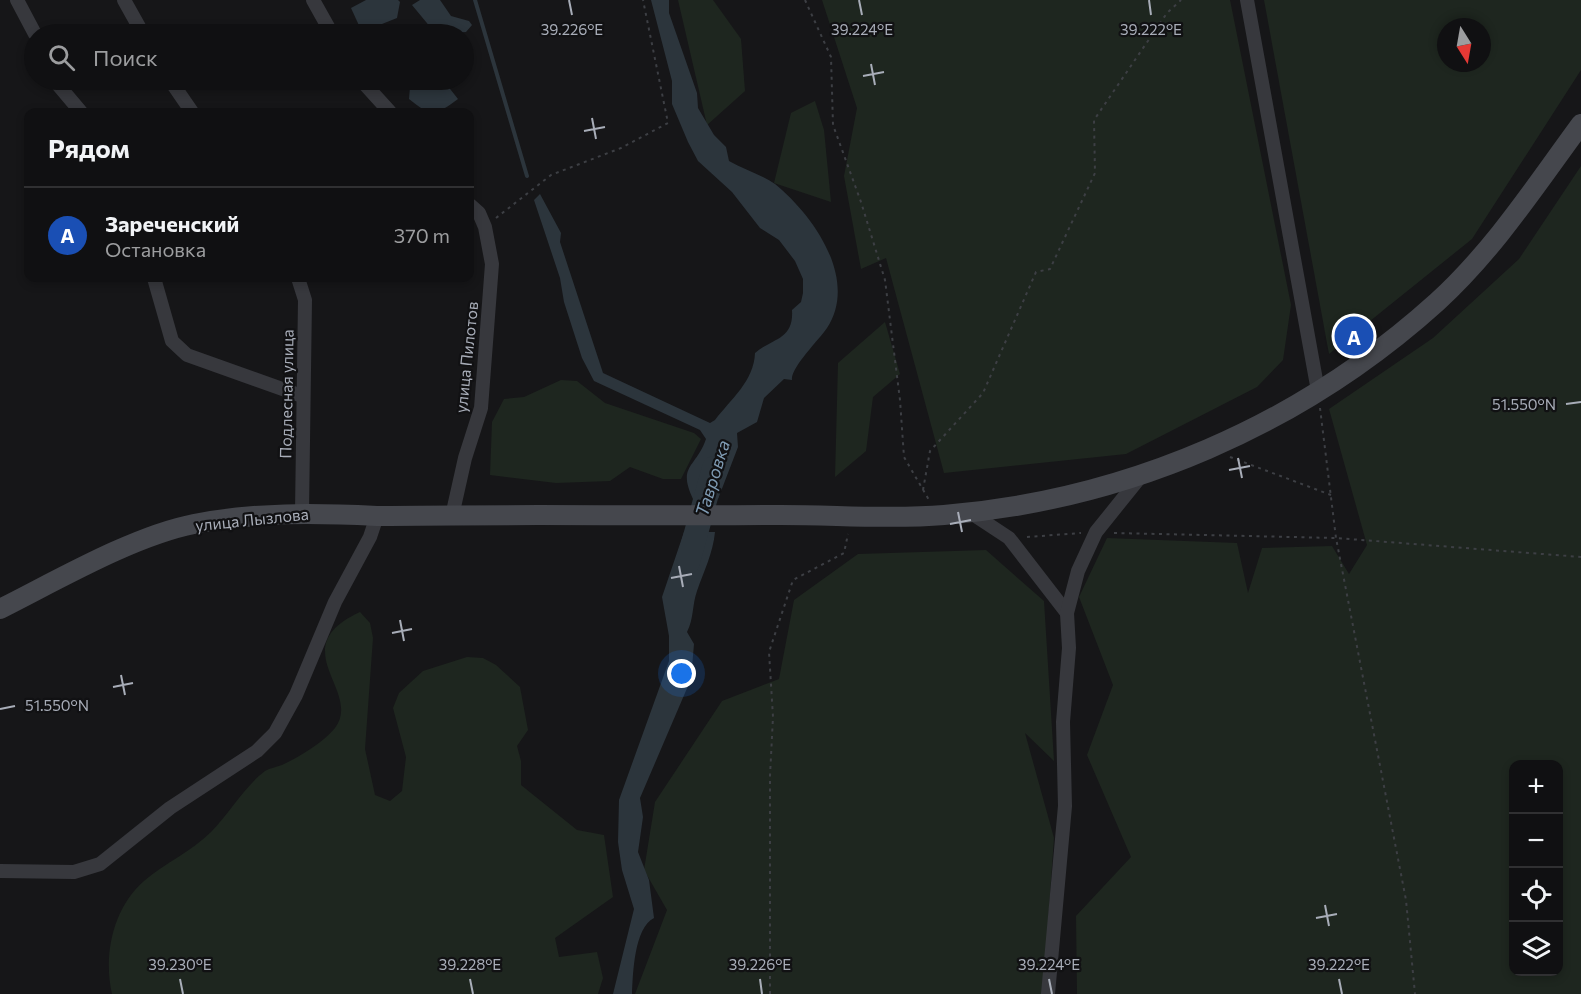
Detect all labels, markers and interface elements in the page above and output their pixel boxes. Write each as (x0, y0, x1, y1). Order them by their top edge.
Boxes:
north arrow (1437, 18, 1491, 72)
text: 39.226°E (541, 20, 603, 38)
text: 39.224°E (831, 20, 893, 38)
text: 39.222°E (1120, 20, 1182, 38)
search box (24, 24, 474, 90)
icon: search (45, 41, 78, 74)
text: Поиск (93, 44, 158, 71)
text: Рядом (48, 132, 130, 163)
text: Зареченский (105, 210, 239, 237)
text: A (60, 223, 75, 247)
text: 370 m (394, 223, 450, 247)
text: Остановка (105, 237, 206, 261)
street label: улица Пилотов (451, 300, 481, 414)
pin: A (1334, 314, 1374, 358)
street label: Подлесная улица (275, 329, 297, 459)
text: 51.550°N (1492, 395, 1556, 413)
water label: Тавровка (690, 437, 734, 519)
street label: улица Лызлова (194, 504, 310, 534)
your location (667, 659, 696, 688)
text: 51.550°N (25, 696, 89, 714)
map controls (1509, 760, 1563, 976)
button: + (1509, 760, 1563, 814)
button: − (1509, 814, 1563, 868)
button: locate (1509, 868, 1563, 922)
button: layers (1509, 922, 1563, 976)
text: 39.230°E (148, 955, 212, 973)
text: 39.228°E (439, 955, 501, 973)
text: 39.226°E (729, 955, 791, 973)
text: 39.224°E (1018, 955, 1080, 973)
text: 39.222°E (1308, 955, 1370, 973)

